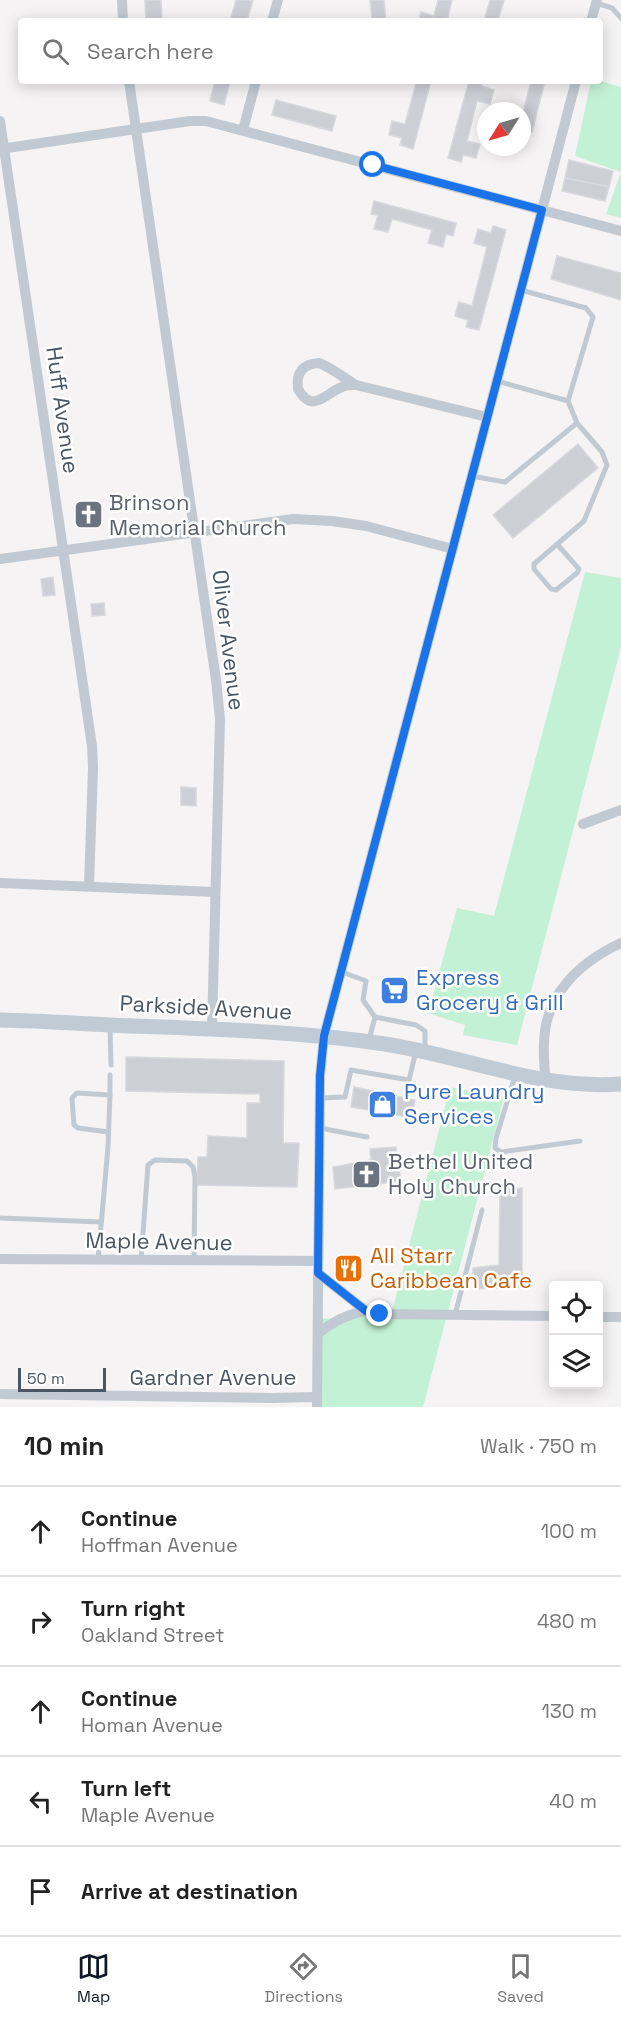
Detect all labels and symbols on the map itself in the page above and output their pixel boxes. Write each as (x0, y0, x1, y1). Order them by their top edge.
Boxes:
north arrow (477, 102, 531, 156)
route start (359, 151, 385, 177)
street label: Huff Avenue (40, 345, 86, 475)
place label: Brinson Memorial Church (109, 488, 286, 541)
church icon: Brinson Memorial Church (72, 499, 104, 531)
street label: Oliver Avenue (206, 568, 252, 712)
place label: Express Grocery & Grill (416, 963, 564, 1016)
supermarket icon: Express Grocery & Grill (379, 974, 411, 1006)
street label: Parkside Avenue (119, 988, 293, 1026)
place label: Pure Laundry Services (404, 1077, 545, 1130)
shop icon: Pure Laundry Services (367, 1088, 399, 1120)
place label: Bethel United Holy Church (388, 1147, 533, 1200)
church icon: Bethel United Holy Church (351, 1158, 383, 1190)
street label: Maple Avenue (85, 1226, 233, 1256)
place label: All Starr Caribbean Cafe (370, 1241, 532, 1294)
restaurant icon: All Starr Caribbean Cafe (333, 1252, 365, 1284)
route end (366, 1300, 392, 1326)
street label: Gardner Avenue (129, 1363, 297, 1391)
scale bar (18, 1365, 106, 1392)

